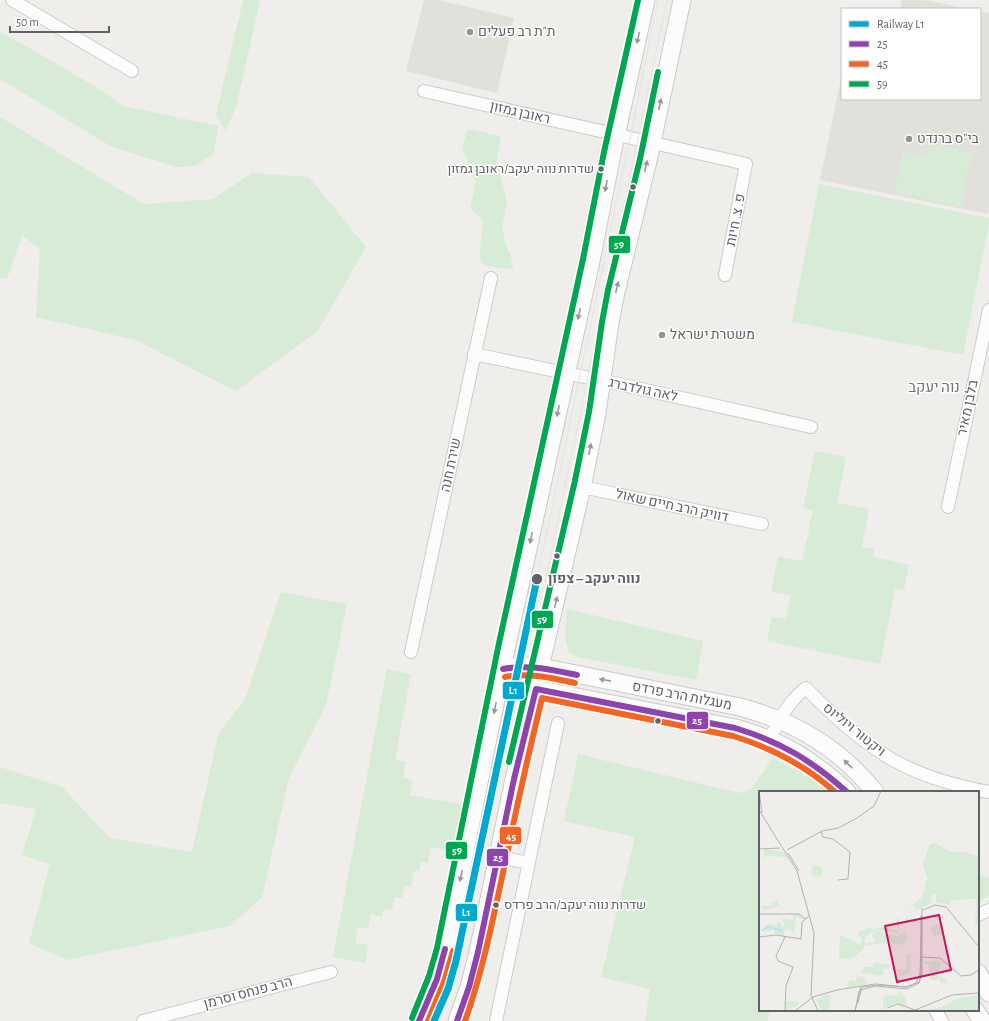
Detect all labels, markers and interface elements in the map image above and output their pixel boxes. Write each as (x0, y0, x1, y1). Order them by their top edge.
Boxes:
scale bar (10, 8, 109, 34)
legend (841, 8, 981, 100)
text: 50 m (16, 16, 39, 28)
text: Railway L1 (877, 18, 924, 31)
place label: ת"ת רב פעלים (478, 25, 555, 39)
marker: ת"ת רב פעלים (465, 27, 475, 37)
one-way arrow (634, 32, 640, 44)
text: 25 (877, 38, 887, 50)
text: 45 (877, 58, 888, 70)
text: 59 (877, 78, 888, 90)
one-way arrow (657, 98, 663, 110)
street label: ראובן גמזון (489, 99, 551, 127)
place label: בי"ס ברנדט (917, 132, 980, 146)
marker: בי"ס ברנדט (904, 134, 914, 144)
one-way arrow (644, 159, 650, 172)
place label: שדרות נווה יעקב/ראובן גמזון (447, 163, 594, 176)
marker: שדרות נווה יעקב/ראובן גמזון (596, 164, 606, 174)
one-way arrow (602, 180, 608, 193)
unlabelled marker (628, 182, 638, 192)
street label: פ. צ. חיות (724, 193, 748, 247)
line badge: 59 (608, 235, 631, 254)
text: 59 (614, 239, 624, 250)
one-way arrow (615, 281, 621, 293)
one-way arrow (576, 308, 582, 320)
place label: משטרת ישראל (670, 328, 755, 342)
marker: משטרת ישראל (657, 330, 667, 340)
street label: לאה גולדברג (607, 376, 679, 404)
street label: בלבן מאיר (955, 378, 981, 437)
district label: נוה יעקב (908, 380, 960, 395)
one-way arrow (555, 405, 561, 417)
street label: שירת חנה (438, 437, 464, 493)
one-way arrow (587, 443, 593, 455)
street label: דוויק הרב חיים שאול (614, 487, 730, 525)
one-way arrow (527, 532, 533, 544)
unlabelled marker (552, 551, 562, 561)
marker: נווה יעקב – צפון (530, 572, 544, 586)
place label: נווה יעקב – צפון (548, 572, 640, 586)
one-way arrow (553, 596, 559, 608)
line badge: 59 (531, 610, 554, 629)
text: 59 (537, 614, 547, 625)
one-way arrow (599, 677, 611, 683)
street label: מעגלות הרב פרדס (631, 679, 733, 713)
line badge: L1 (502, 681, 525, 700)
text: L1 (509, 685, 517, 696)
one-way arrow (492, 701, 498, 714)
street label: ויקטור ויוליוס (820, 701, 888, 759)
line badge: 25 (686, 711, 709, 730)
text: 25 (692, 715, 702, 726)
unlabelled marker (653, 716, 663, 726)
one-way arrow (843, 759, 853, 769)
inset map (759, 791, 979, 1011)
line badge: 45 (499, 826, 522, 845)
text: 45 (506, 831, 516, 842)
line badge: 59 (445, 841, 468, 860)
text: 59 (452, 845, 462, 856)
line badge: 25 (486, 848, 509, 867)
text: 25 (493, 852, 503, 863)
one-way arrow (457, 870, 463, 882)
place label: שדרות נווה יעקב/הרב פרדס (504, 899, 646, 912)
marker: שדרות נווה יעקב/הרב פרדס (491, 900, 501, 910)
line badge: L1 (455, 903, 478, 922)
text: L1 (462, 907, 470, 918)
street label: הרב פנחס וסרמן (202, 974, 294, 1012)

